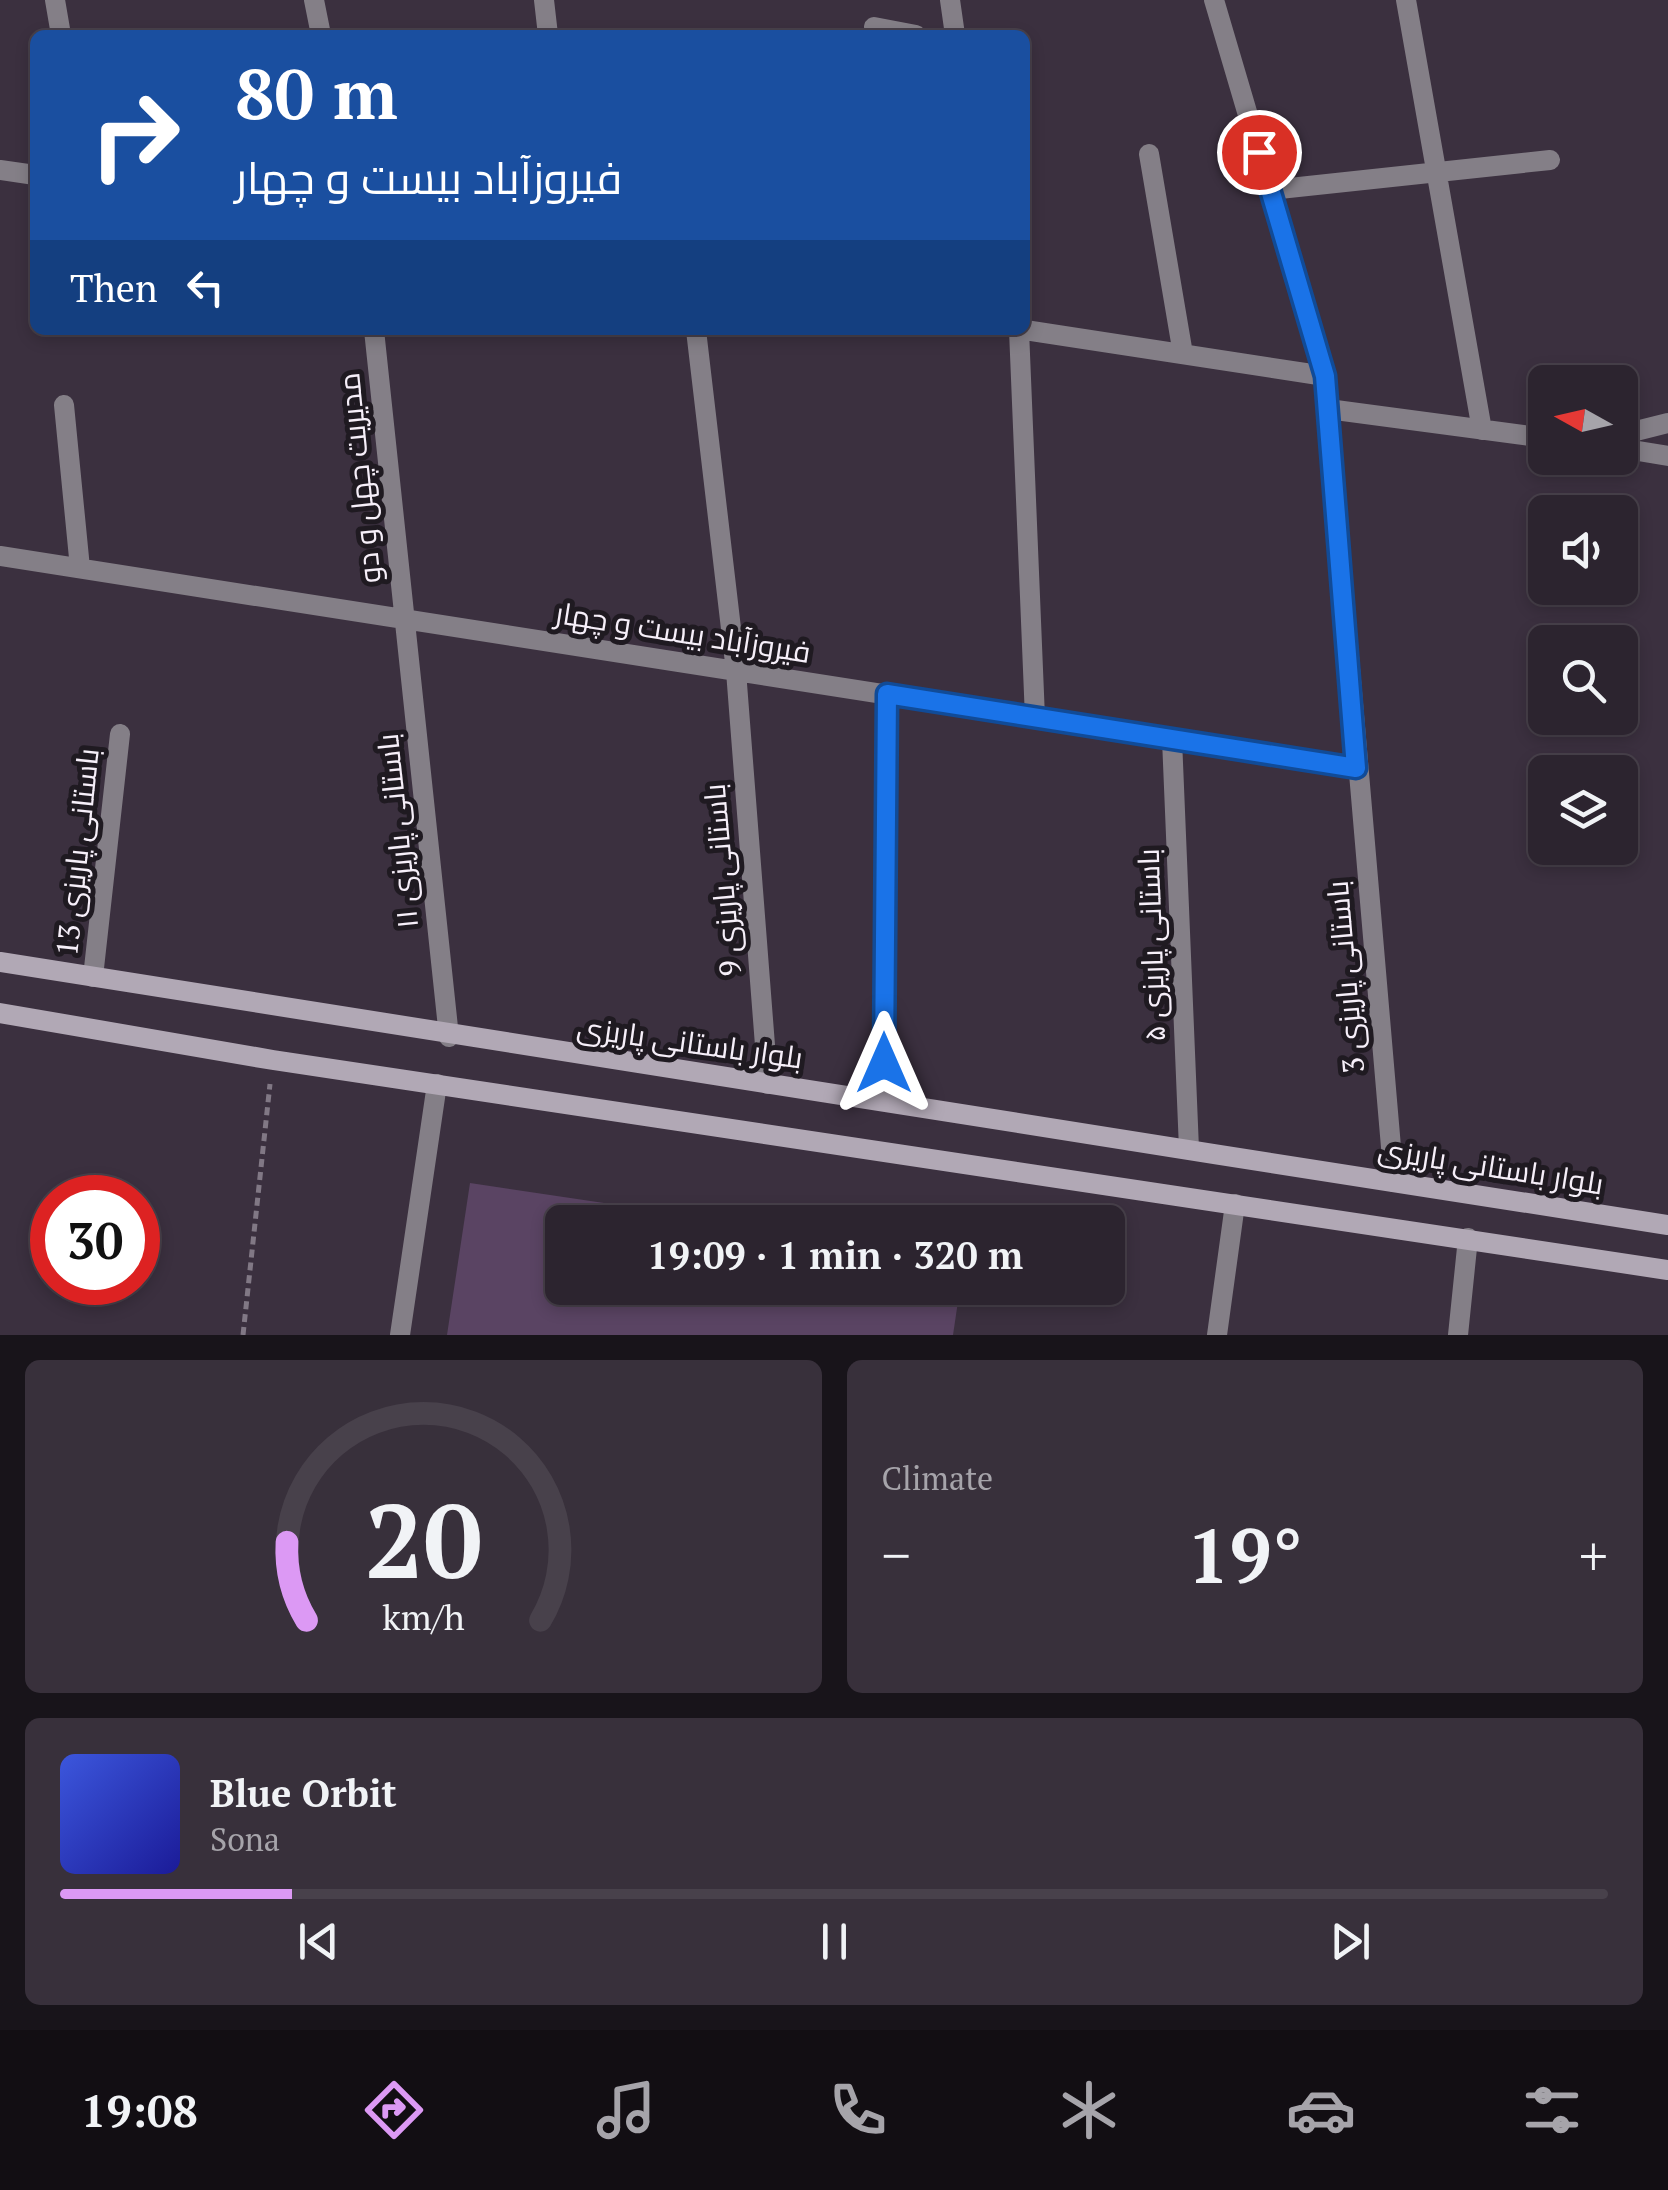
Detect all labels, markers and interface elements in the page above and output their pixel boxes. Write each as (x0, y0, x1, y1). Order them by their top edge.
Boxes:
text: 80 m (235, 46, 398, 139)
icon: right (70, 70, 200, 200)
pin (1217, 110, 1302, 195)
icon: arrive (1232, 125, 1287, 180)
text: فیروزآباد بیست و چهار (235, 147, 622, 207)
icon: left (178, 260, 233, 315)
text: Then (70, 263, 158, 313)
north arrow (1528, 365, 1638, 475)
map controls (1528, 365, 1638, 865)
street label: مدیریت چهل و دو (328, 371, 390, 585)
button: sound (1528, 495, 1638, 605)
street label: فیروزآباد بیست و چهار (550, 592, 814, 672)
button: search (1528, 625, 1638, 735)
street label: باستانی پاریزی ۱۱ (367, 732, 427, 930)
street label: باستانی پاریزی 13 (46, 746, 108, 958)
button: layers (1528, 755, 1638, 865)
street label: باستانی پاریزی 9 (694, 782, 750, 978)
street label: باستانی پاریزی ۵ (1128, 848, 1174, 1042)
street label: باستانی پاریزی 3 (1317, 879, 1373, 1075)
street label: بلوار باستانی پاریزی (575, 1006, 805, 1078)
position arrow (832, 1011, 936, 1115)
street label: بلوار باستانی پاریزی (1375, 1128, 1607, 1204)
speed limit sign: 30 (30, 1175, 160, 1305)
text: 19:09 · 1 min · 320 m (647, 1230, 1023, 1280)
text: Climate (882, 1457, 993, 1499)
text: 20 (364, 1470, 482, 1608)
text: 19° (1187, 1505, 1303, 1604)
text: − (882, 1518, 911, 1591)
text: + (1579, 1518, 1608, 1591)
text: km/h (382, 1593, 465, 1640)
text: Blue Orbit (210, 1768, 397, 1818)
text: Sona (210, 1818, 280, 1860)
icon: previous (291, 1914, 346, 1969)
icon: pause (807, 1914, 862, 1969)
icon: next (1323, 1914, 1378, 1969)
icon: directions (359, 2075, 429, 2145)
icon: music (591, 2075, 661, 2145)
icon: phone (823, 2075, 893, 2145)
icon: climate (1054, 2075, 1124, 2145)
icon: car (1286, 2075, 1356, 2145)
icon: filters (1517, 2075, 1587, 2145)
text: 19:08 (81, 2080, 198, 2140)

